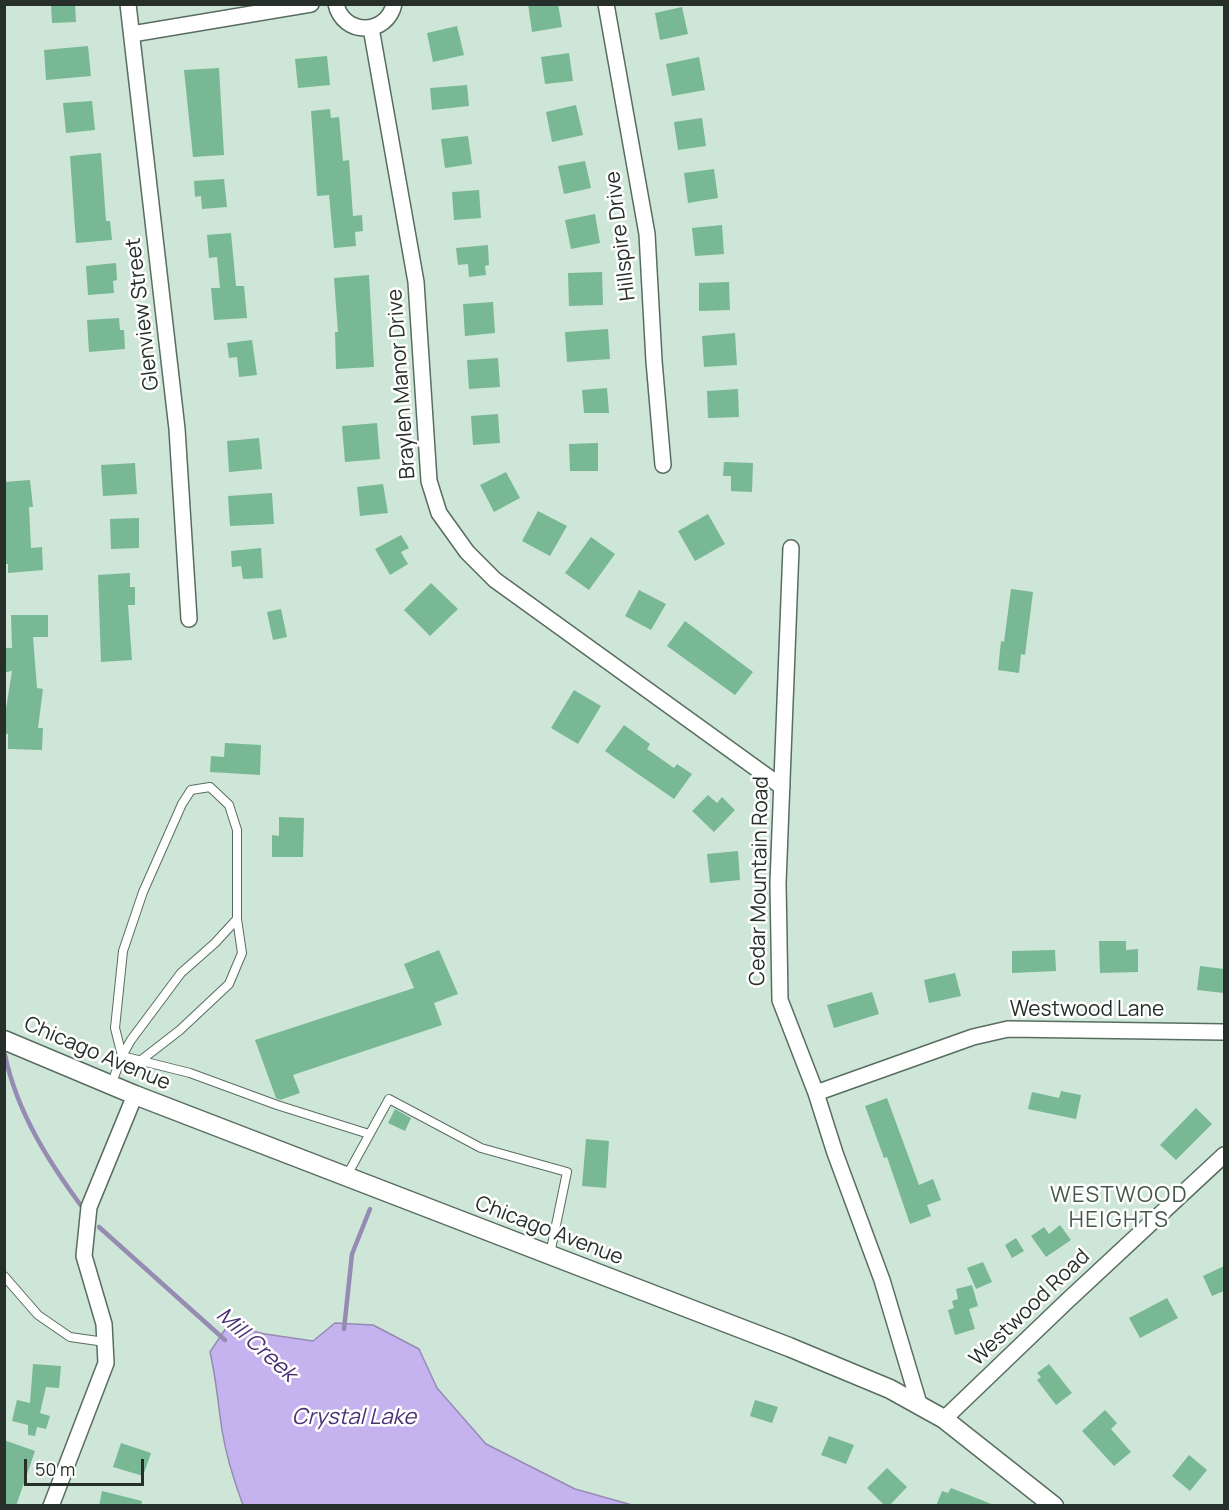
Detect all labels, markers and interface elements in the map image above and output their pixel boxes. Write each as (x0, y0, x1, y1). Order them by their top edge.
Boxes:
street label: Hillspire Drive (601, 170, 641, 302)
street label: Glenview Street (121, 236, 165, 392)
street label: Braylen Manor Drive (383, 288, 421, 480)
street label: Cedar Mountain Road (746, 776, 774, 986)
street label: Westwood Lane (1010, 997, 1164, 1023)
street label: Chicago Avenue (20, 1012, 174, 1096)
district label: WESTWOOD HEIGHTS (1050, 1183, 1188, 1234)
street label: Chicago Avenue (471, 1191, 627, 1271)
street label: Westwood Road (965, 1244, 1095, 1372)
water label: Mill Creek (211, 1302, 301, 1388)
water label: Crystal Lake (292, 1405, 416, 1431)
scale bar (27, 1447, 147, 1485)
text: 50 m (35, 1457, 75, 1481)

